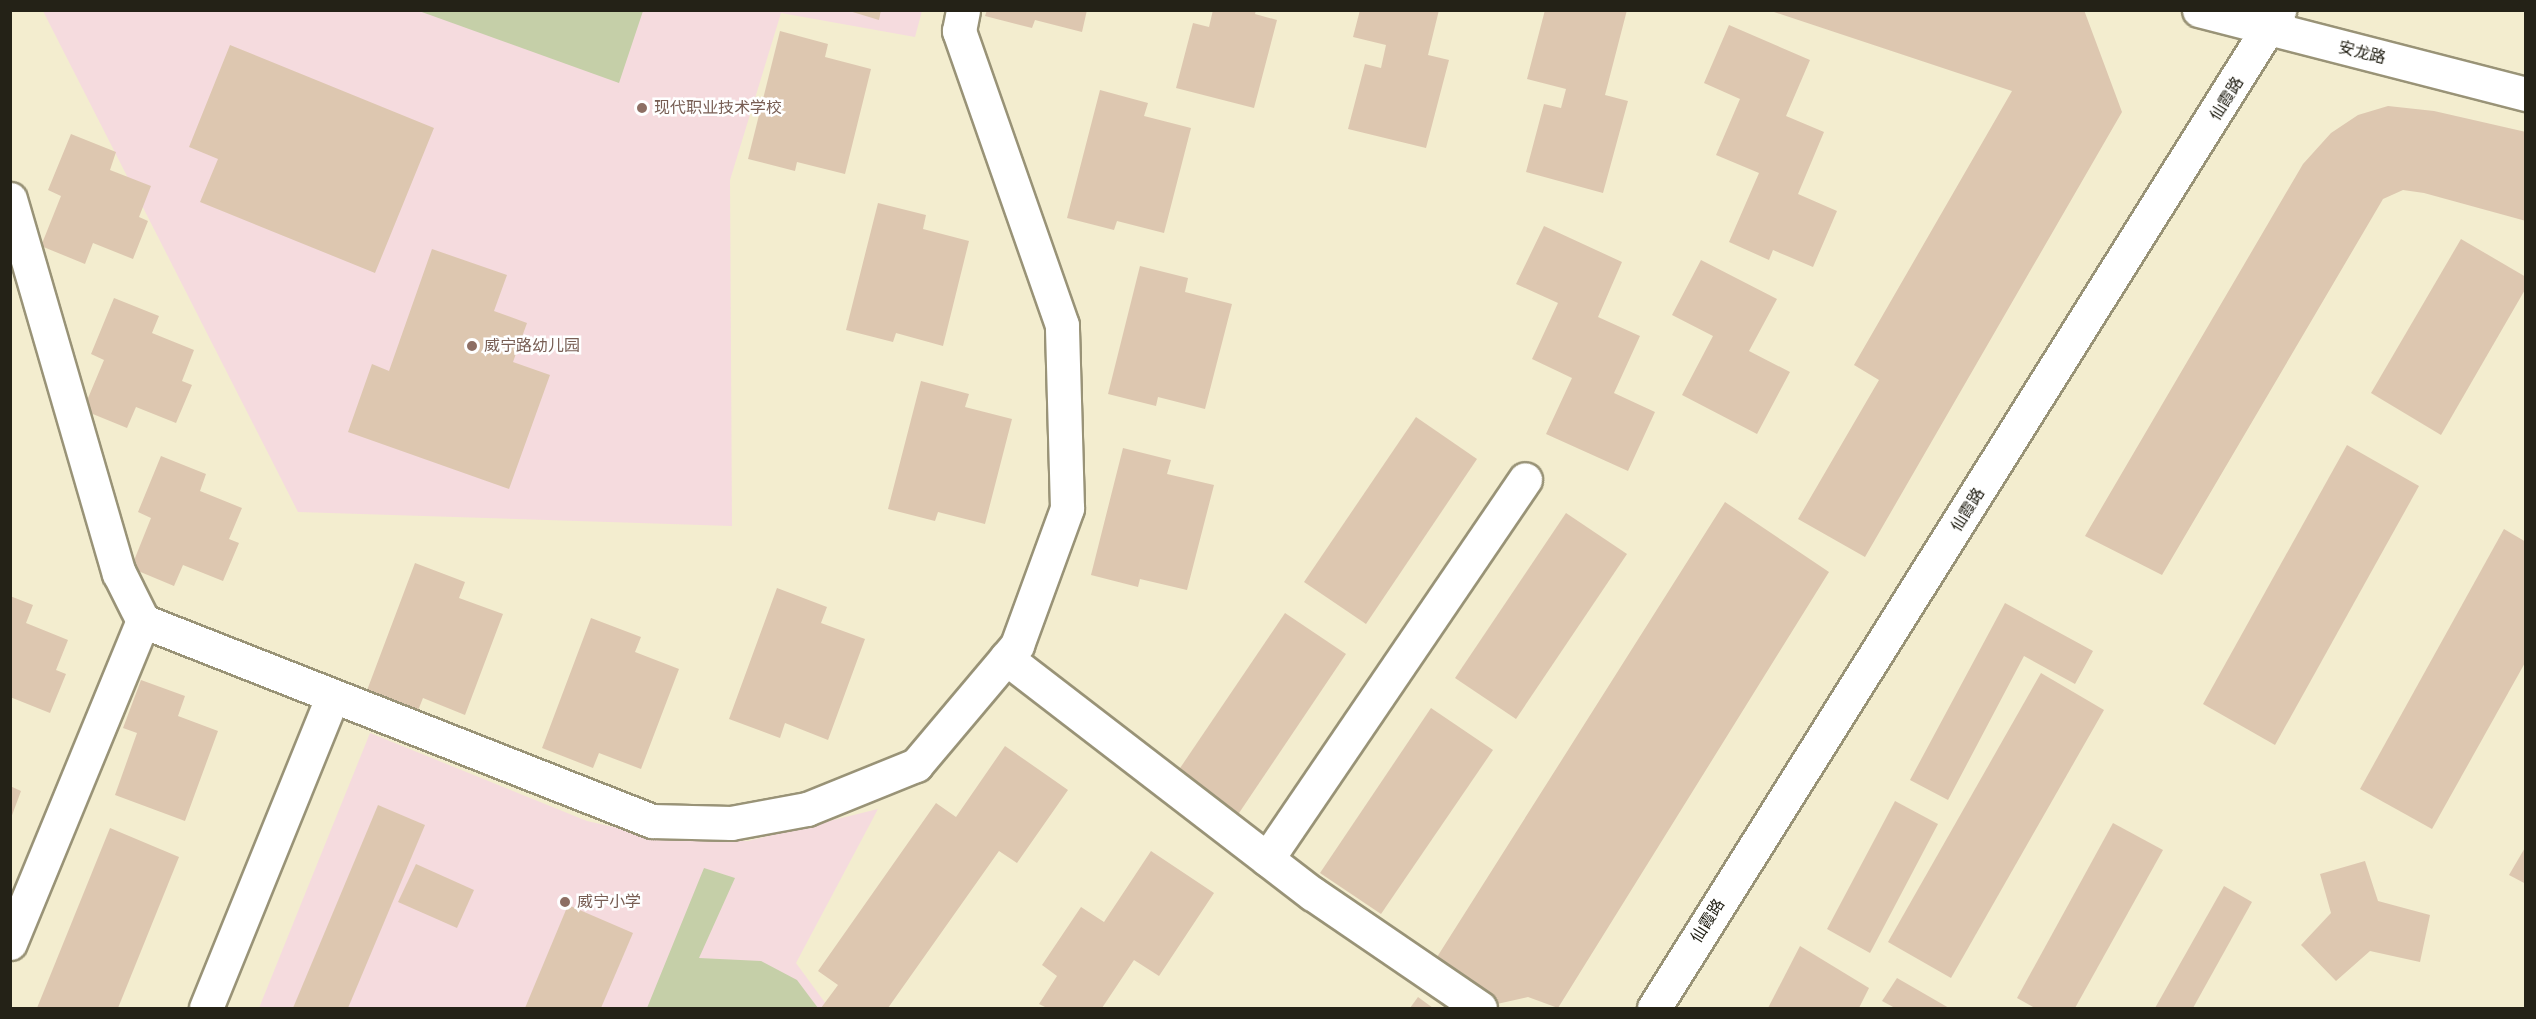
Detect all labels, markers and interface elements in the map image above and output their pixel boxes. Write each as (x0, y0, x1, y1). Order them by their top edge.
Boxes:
street label: 安龙路 (2336, 38, 2388, 68)
street label: 仙霞路 (2206, 74, 2248, 124)
place label: 现代职业技术学校 (654, 98, 782, 118)
marker: 现代职业技术学校 (635, 101, 649, 115)
place label: 威宁路幼儿园 (484, 336, 580, 356)
marker: 威宁路幼儿园 (465, 339, 479, 353)
street label: 仙霞路 (1947, 485, 1989, 535)
place label: 威宁小学 (577, 892, 641, 912)
marker: 威宁小学 (558, 895, 572, 909)
street label: 仙霞路 (1687, 896, 1729, 946)

